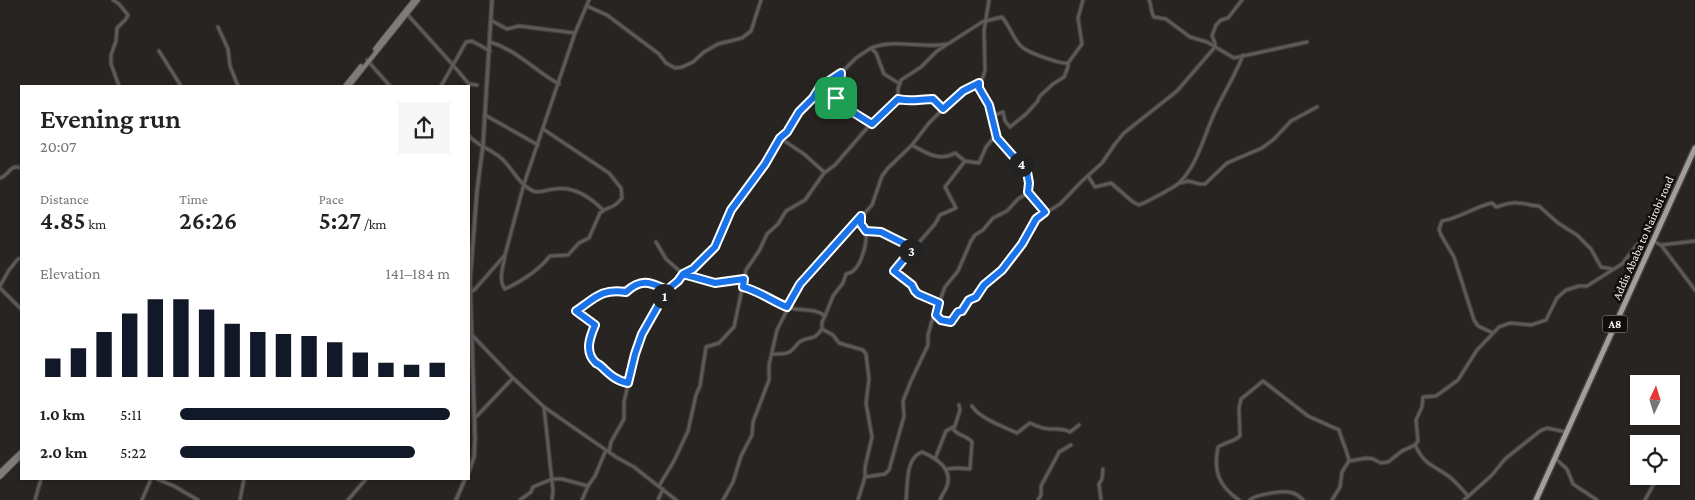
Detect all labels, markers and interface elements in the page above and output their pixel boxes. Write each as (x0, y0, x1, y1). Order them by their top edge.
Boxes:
pin (815, 77, 857, 119)
icon: arrive (822, 84, 850, 112)
button: share (398, 102, 450, 154)
text: Evening run (40, 103, 181, 134)
text: 20:07 (40, 138, 76, 155)
pin: 4 (1008, 152, 1034, 176)
text: 4 (1018, 156, 1025, 172)
street label: Addis Ababa to Nairobi road (1609, 173, 1677, 302)
text: Distance (40, 191, 89, 207)
text: Time (179, 191, 208, 207)
text: Pace (319, 191, 344, 207)
text: 4.85 (40, 207, 86, 234)
text: 26:26 (179, 207, 237, 234)
text: 5:27 (319, 207, 361, 234)
text: km (86, 216, 106, 232)
text: /km (361, 216, 387, 232)
pin: 3 (898, 238, 924, 264)
text: 3 (908, 243, 915, 259)
text: Elevation (40, 265, 101, 282)
text: 141–184 m (385, 265, 450, 282)
pin: 1 (652, 284, 676, 308)
text: 1 (662, 288, 667, 304)
road number: A8 (1602, 316, 1628, 332)
north arrow (1630, 375, 1680, 425)
map controls (1630, 375, 1680, 485)
text: 1.0 km (40, 406, 85, 423)
text: 5:11 (120, 406, 142, 423)
button: locate (1630, 435, 1680, 485)
text: 2.0 km (40, 444, 87, 461)
text: 5:22 (120, 444, 146, 461)

